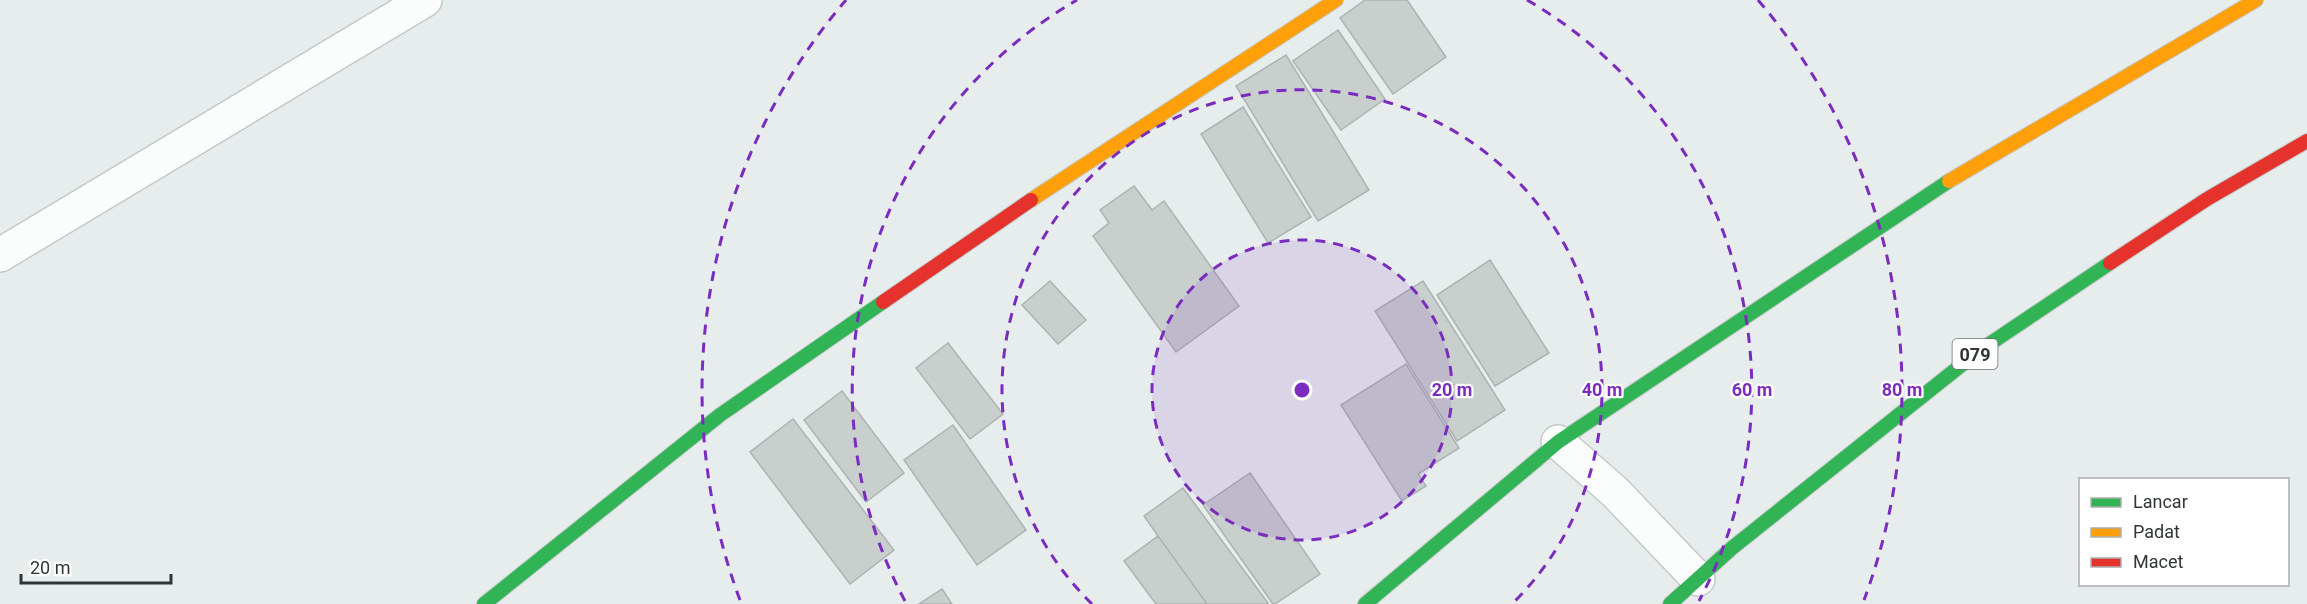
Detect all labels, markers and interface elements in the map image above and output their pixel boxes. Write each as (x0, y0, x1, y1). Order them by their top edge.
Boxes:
road number: 079 (1952, 339, 1998, 369)
text: 20 m (1432, 379, 1472, 400)
text: 40 m (1582, 379, 1622, 400)
text: 60 m (1732, 379, 1772, 400)
text: 80 m (1882, 379, 1922, 400)
centre of rings (1292, 380, 1312, 400)
legend (2079, 478, 2289, 586)
text: Lancar (2133, 491, 2188, 512)
text: Padat (2133, 521, 2180, 542)
scale bar (21, 547, 171, 585)
text: Macet (2133, 551, 2183, 572)
text: 20 m (30, 557, 70, 578)

